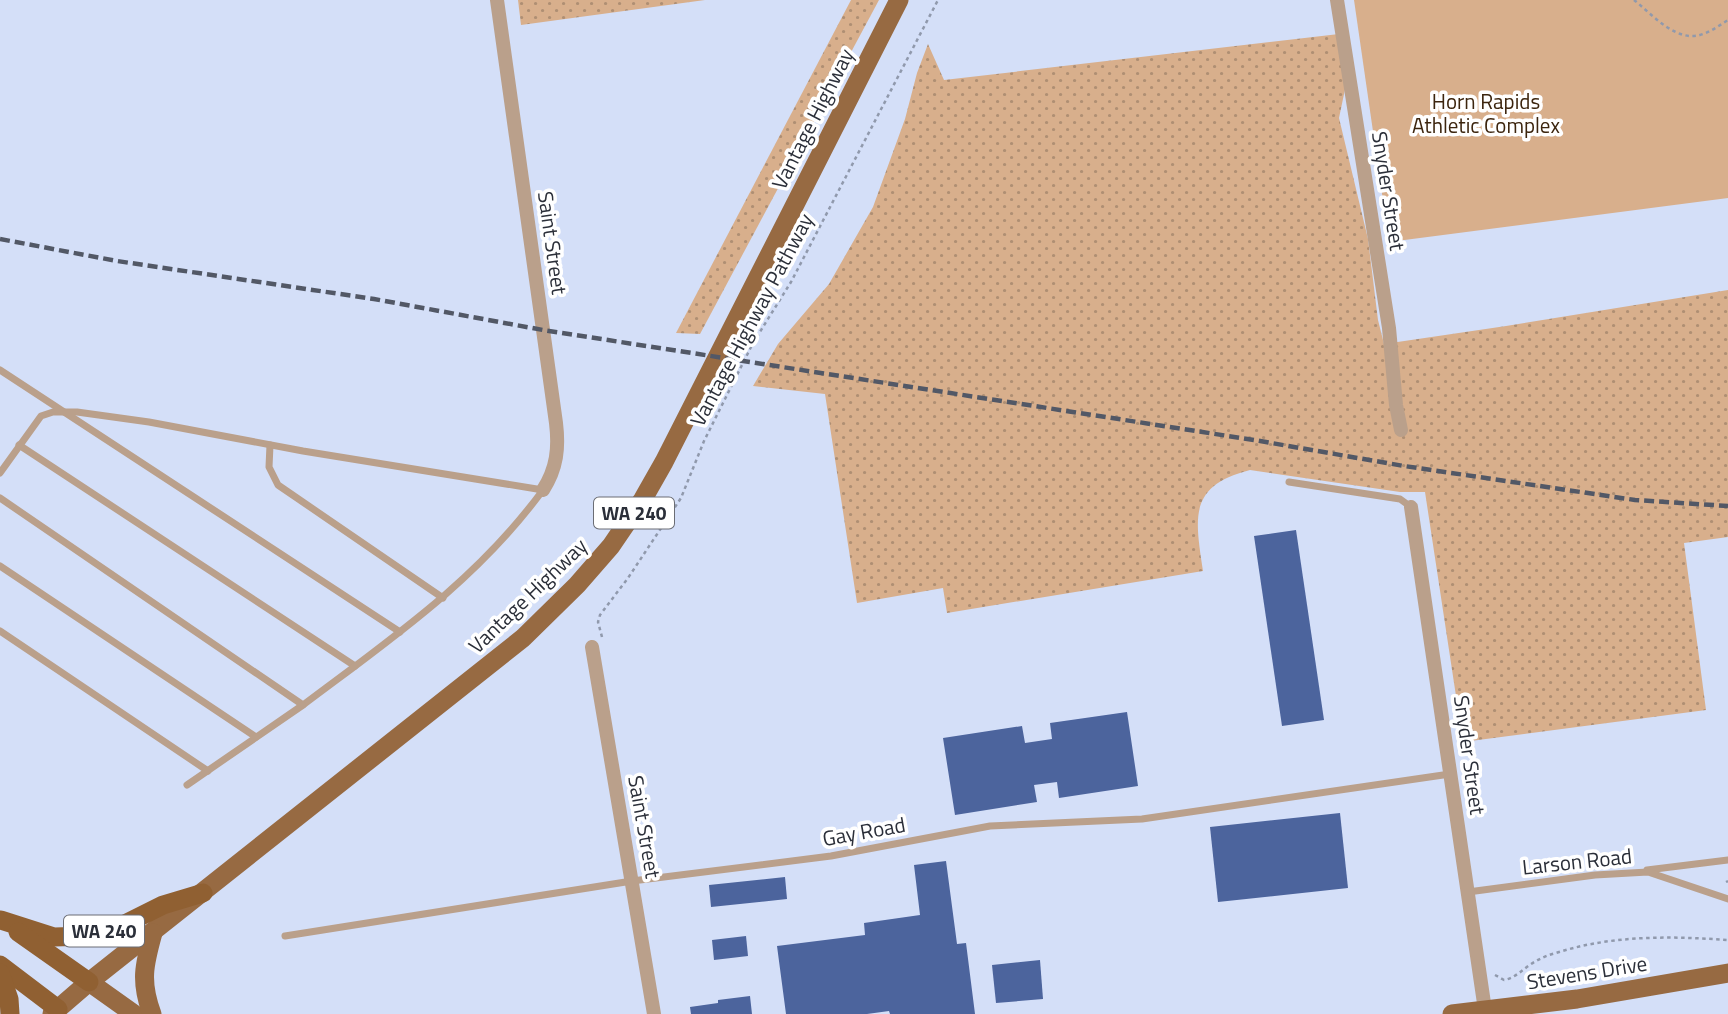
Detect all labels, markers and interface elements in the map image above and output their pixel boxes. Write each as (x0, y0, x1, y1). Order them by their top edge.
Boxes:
street label: Vantage Highway (763, 42, 861, 195)
park label: Horn Rapids Athletic Complex (1412, 85, 1560, 141)
street label: Snyder Street (1364, 129, 1414, 253)
street label: Saint Street (530, 189, 576, 297)
street label: Vantage Highway Pathway (681, 207, 821, 432)
road number: WA 240 (594, 498, 674, 528)
street label: Vantage Highway (461, 530, 594, 660)
street label: Snyder Street (1446, 693, 1494, 817)
street label: Saint Street (620, 773, 670, 881)
street label: Gay Road (820, 808, 908, 854)
street label: Larson Road (1520, 839, 1633, 883)
road number: WA 240 (64, 916, 144, 946)
street label: Stevens Drive (1525, 947, 1649, 997)

